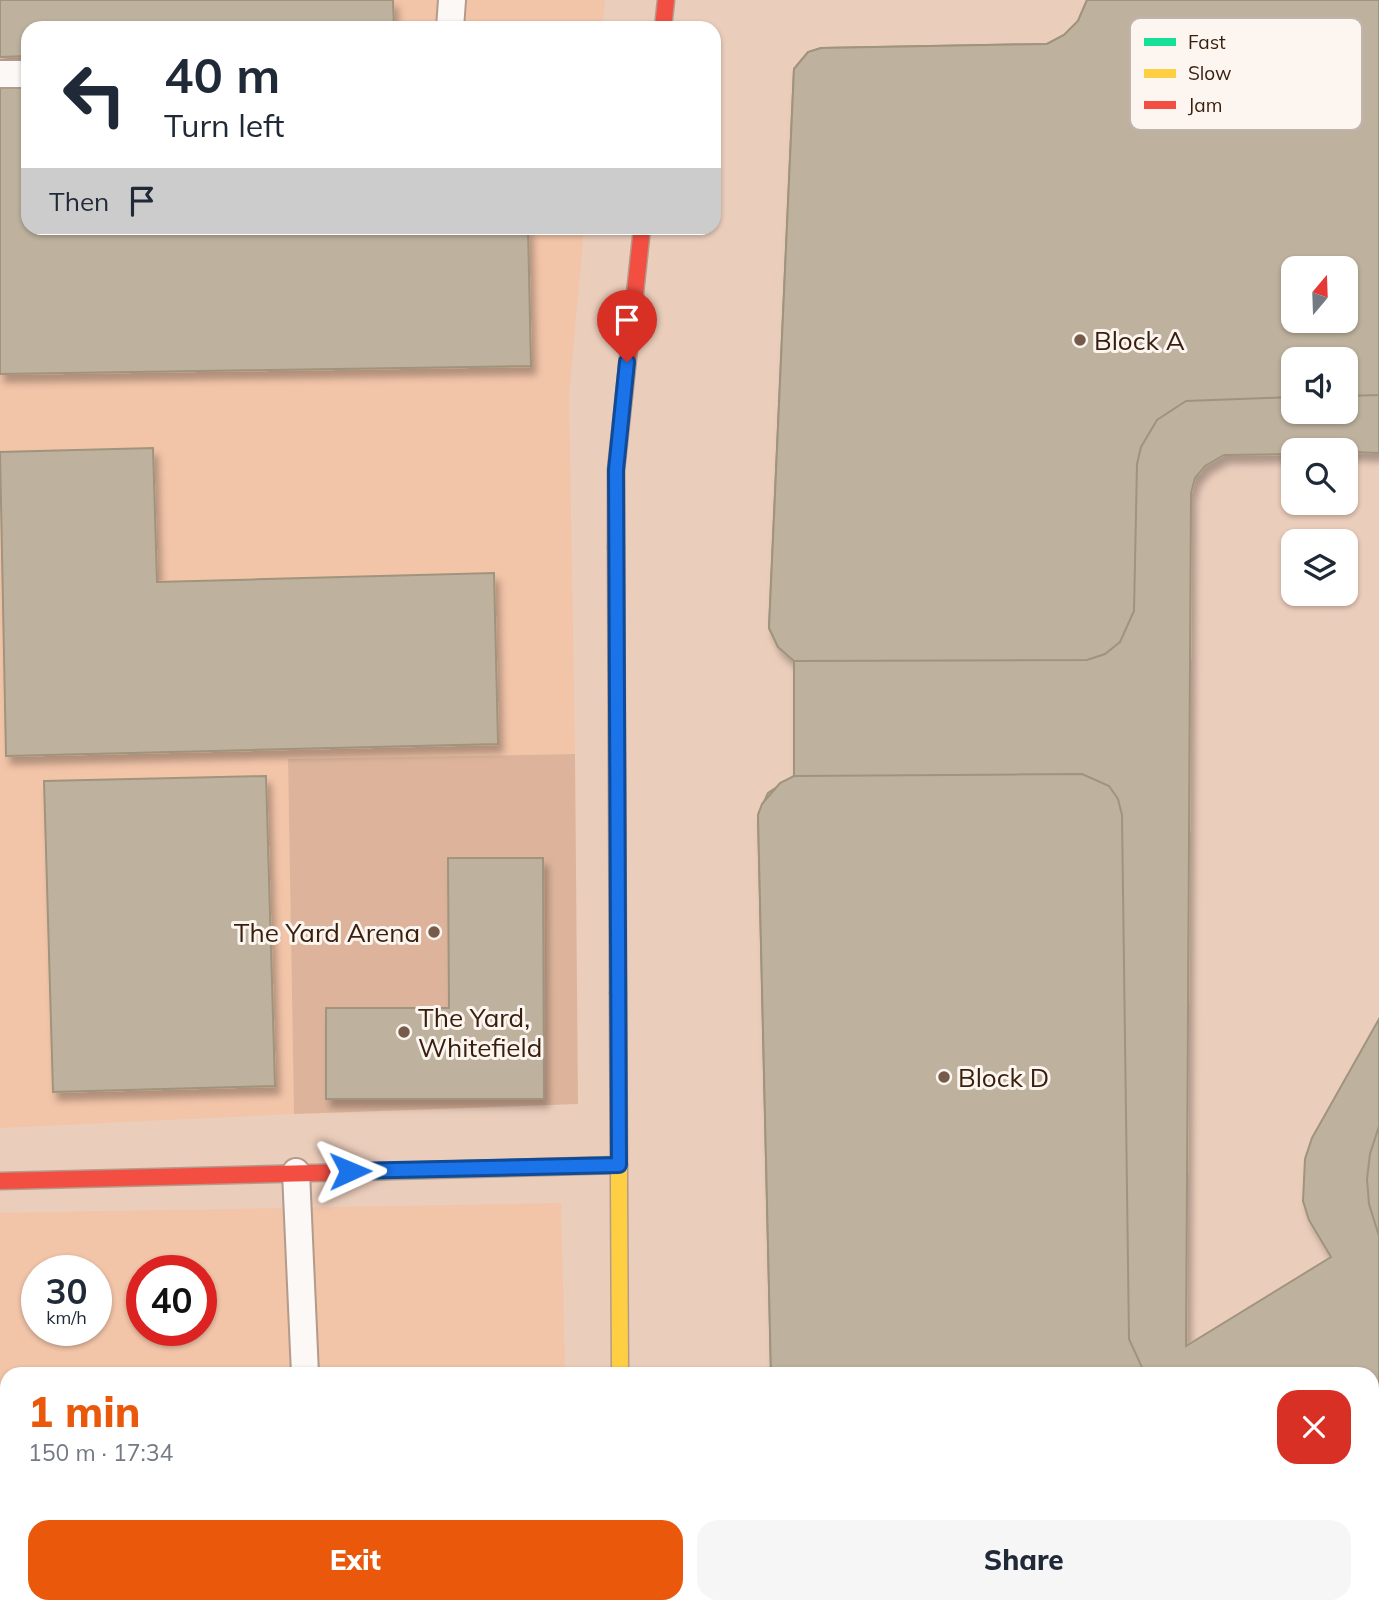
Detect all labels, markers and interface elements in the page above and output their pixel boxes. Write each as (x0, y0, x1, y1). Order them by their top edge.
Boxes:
legend (1130, 18, 1362, 130)
text: Fast (1188, 30, 1226, 54)
text: 40 m (164, 44, 280, 105)
icon: left (49, 49, 140, 140)
text: Slow (1188, 61, 1232, 85)
text: Jam (1188, 93, 1222, 117)
text: Turn left (164, 105, 284, 145)
icon: arrive (123, 182, 161, 220)
text: Then (49, 185, 109, 218)
north arrow (1281, 256, 1358, 332)
map controls (1281, 256, 1358, 606)
pin (597, 290, 657, 362)
icon: arrive (608, 301, 646, 339)
place label: Block A (1094, 324, 1185, 357)
marker: Block A (1072, 332, 1088, 348)
button: sound (1281, 347, 1358, 424)
button: search (1281, 438, 1358, 515)
button: layers (1281, 529, 1358, 606)
place label: The Yard Arena (234, 916, 420, 949)
marker: The Yard Arena (426, 924, 442, 940)
place label: The Yard, Whitefield (418, 1001, 542, 1064)
marker: The Yard, Whitefield (396, 1024, 412, 1040)
place label: Block D (958, 1061, 1049, 1094)
marker: Block D (936, 1069, 952, 1085)
position arrow (313, 1134, 387, 1208)
speed limit sign: 40 (126, 1255, 217, 1346)
text: 30 (45, 1269, 88, 1313)
text: km/h (46, 1306, 87, 1329)
text: 1 min (28, 1385, 141, 1438)
button: close (1277, 1390, 1351, 1464)
text: 150 m · 17:34 (28, 1438, 173, 1467)
button: Exit (28, 1520, 683, 1600)
button: Share (697, 1520, 1351, 1600)

